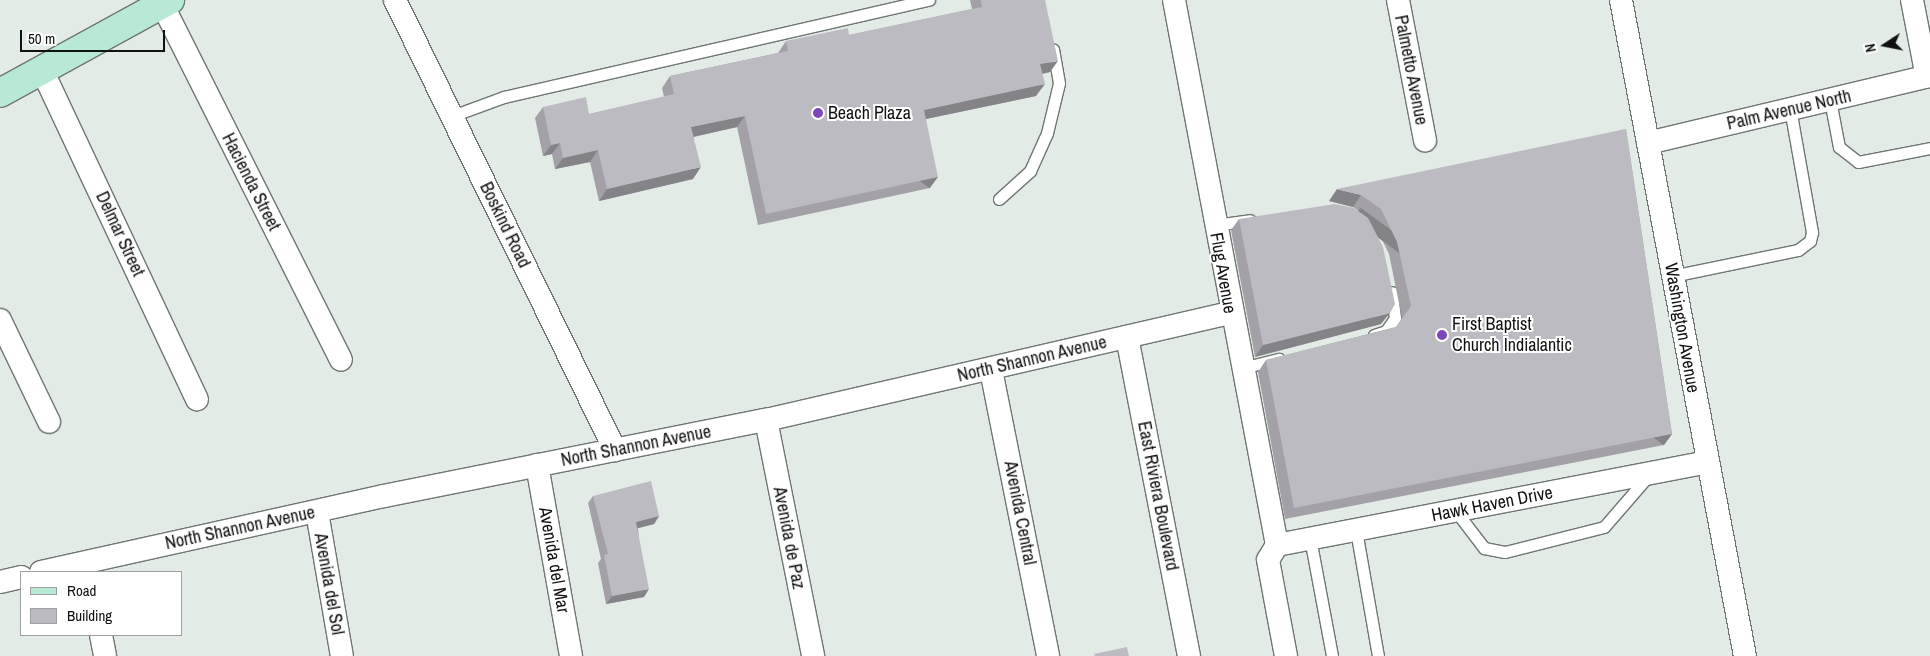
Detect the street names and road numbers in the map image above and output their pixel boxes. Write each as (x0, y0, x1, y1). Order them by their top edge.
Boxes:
street label: Palmetto Avenue (1390, 13, 1432, 127)
street label: Palm Avenue North (1724, 85, 1854, 135)
street label: Hacienda Street (217, 130, 285, 234)
street label: Boskind Road (475, 179, 535, 271)
street label: Delmar Street (91, 188, 149, 280)
street label: Flug Avenue (1205, 230, 1241, 316)
street label: Washington Avenue (1660, 261, 1704, 395)
street label: North Shannon Avenue (955, 331, 1109, 387)
street label: East Riviera Boulevard (1133, 419, 1183, 573)
street label: North Shannon Avenue (559, 421, 713, 471)
street label: Avenida Central (999, 459, 1041, 567)
street label: Hawk Haven Drive (1430, 482, 1554, 526)
street label: Avenida de Paz (768, 485, 810, 591)
street label: North Shannon Avenue (163, 502, 317, 554)
street label: Avenida del Mar (534, 505, 574, 615)
street label: Avenida del Sol (309, 531, 349, 637)

